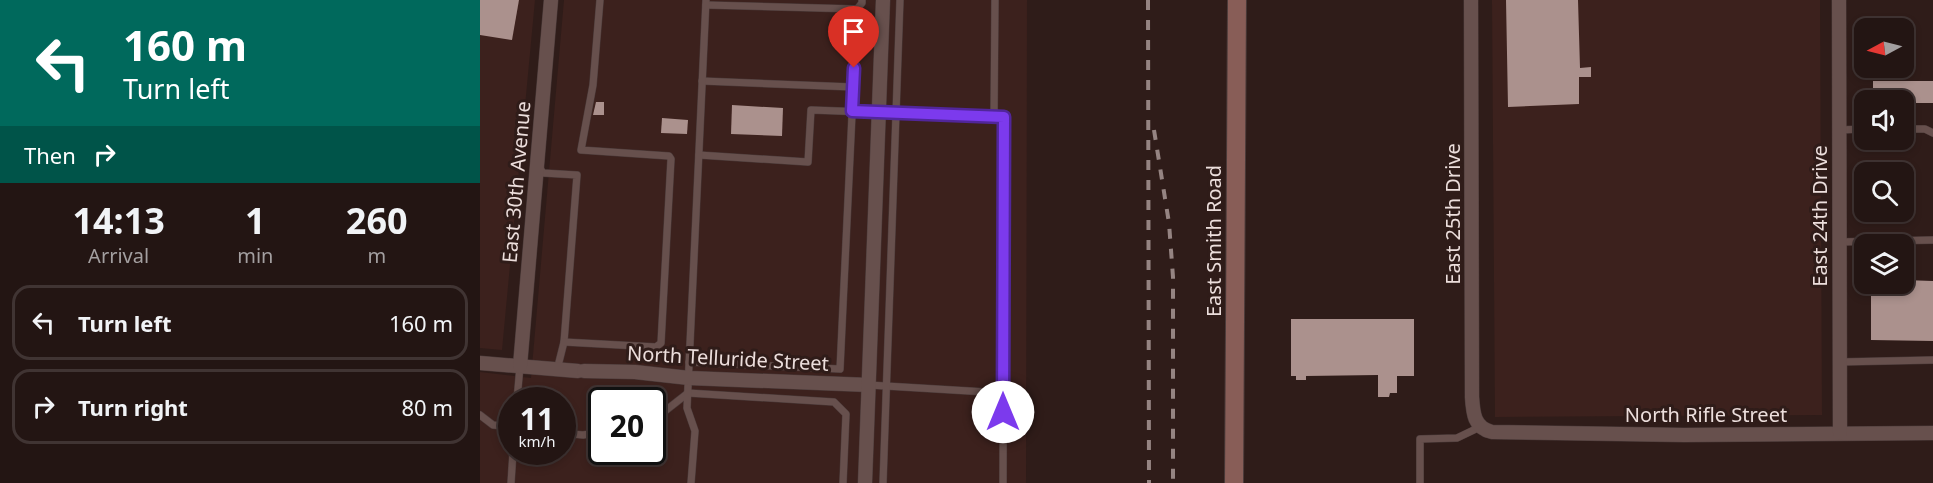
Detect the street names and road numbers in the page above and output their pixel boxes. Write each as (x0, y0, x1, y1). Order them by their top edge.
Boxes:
street label: East 30th Avenue (495, 100, 537, 264)
street label: East 25th Drive (1439, 143, 1466, 285)
street label: East 24th Drive (1806, 145, 1833, 287)
street label: East Smith Road (1200, 165, 1227, 317)
street label: North Telluride Street (626, 339, 830, 377)
street label: North Rifle Street (1625, 401, 1787, 428)

